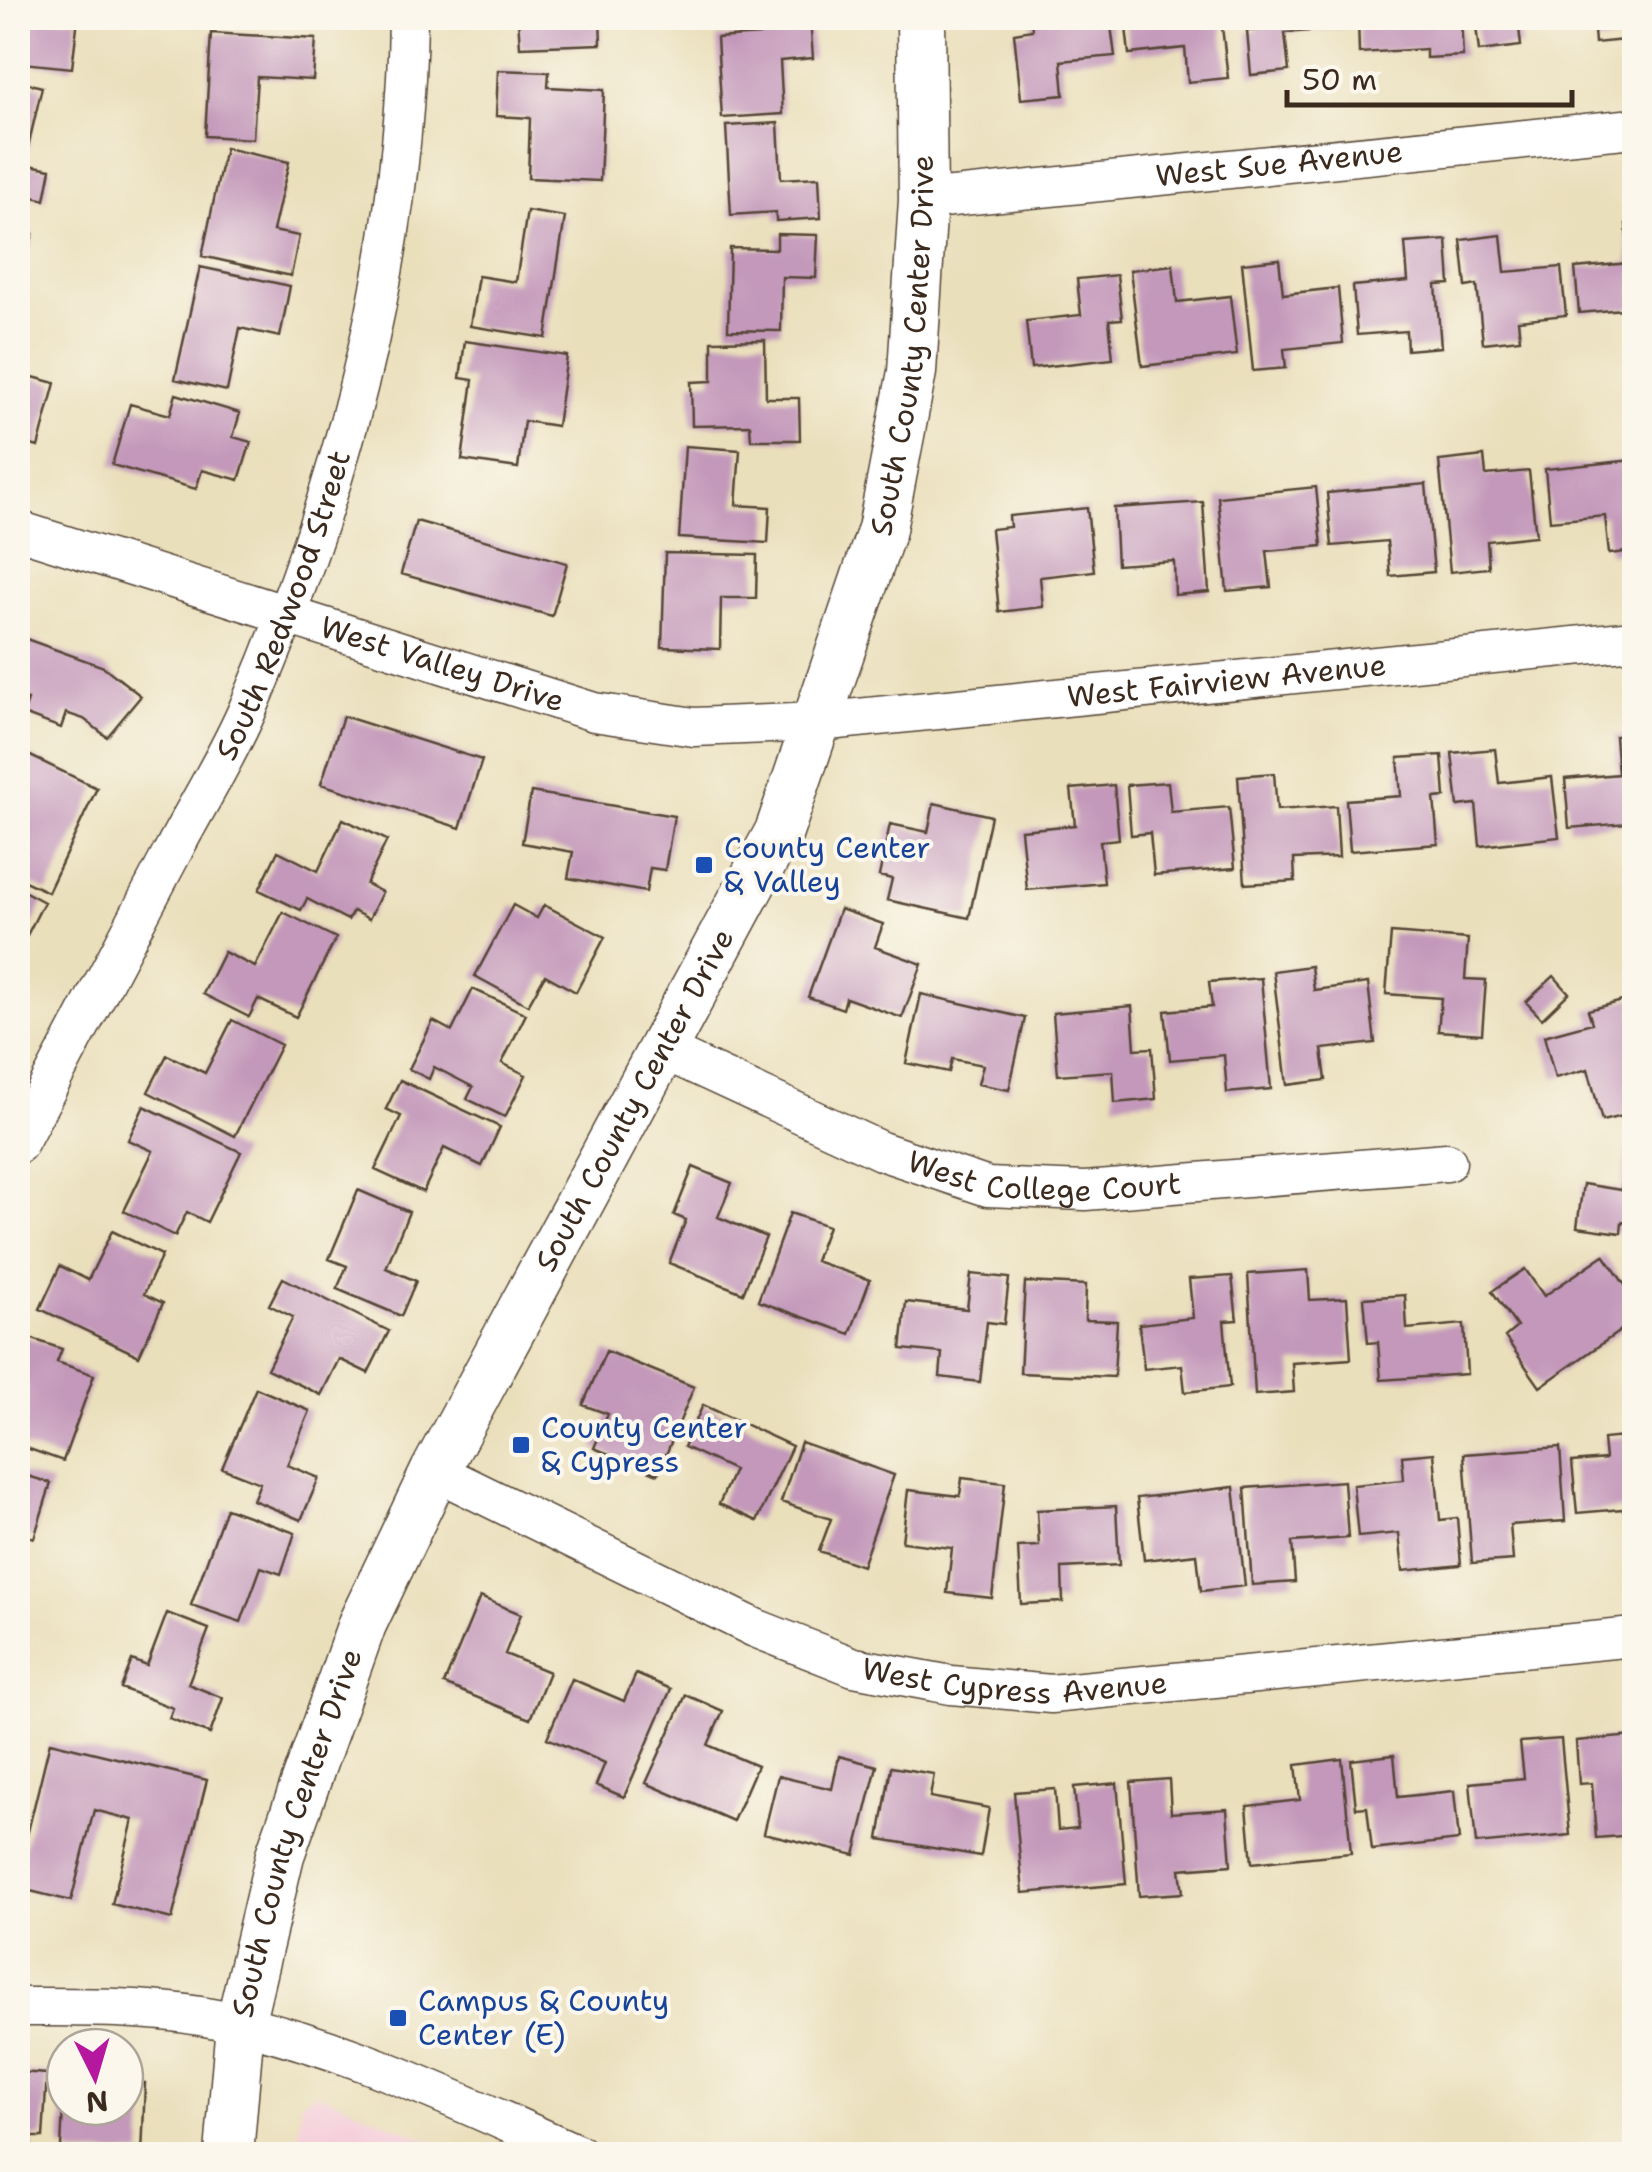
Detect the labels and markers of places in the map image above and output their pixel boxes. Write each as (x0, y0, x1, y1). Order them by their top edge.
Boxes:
place label: County Center & Valley (724, 827, 931, 902)
marker: County Center & Valley (693, 854, 715, 876)
place label: County Center & Cypress (541, 1407, 748, 1482)
marker: County Center & Cypress (510, 1434, 532, 1456)
place label: Campus & County Center (E) (418, 1980, 669, 2055)
marker: Campus & County Center (E) (387, 2007, 409, 2029)

